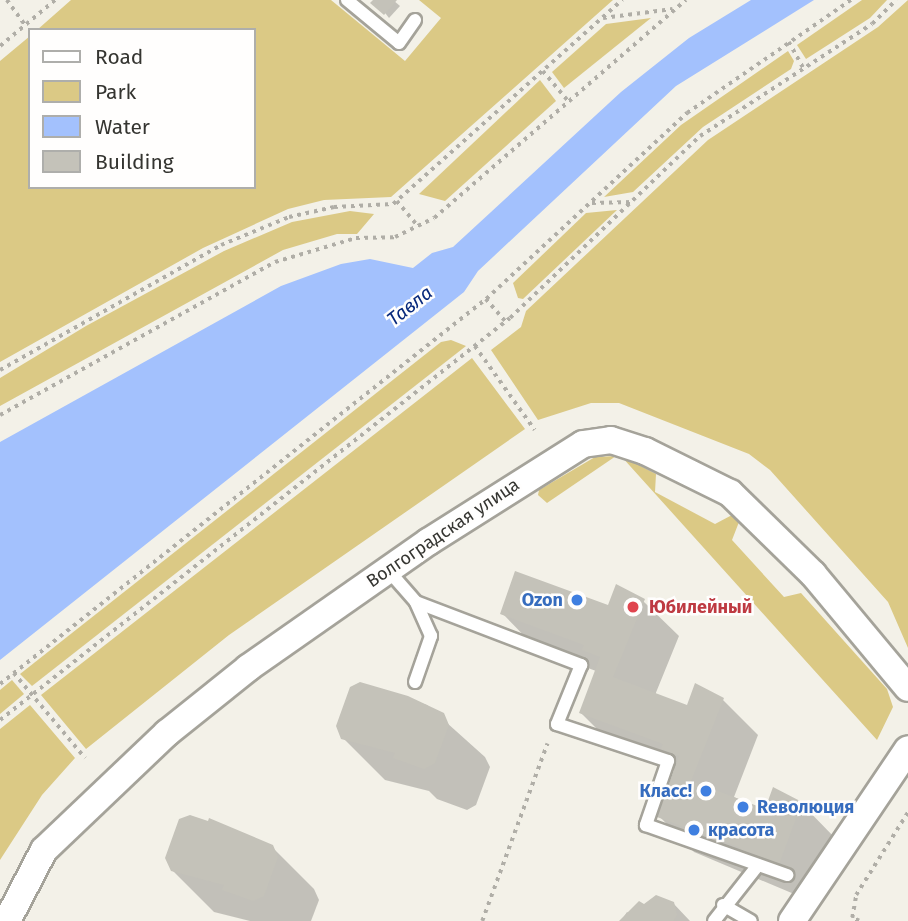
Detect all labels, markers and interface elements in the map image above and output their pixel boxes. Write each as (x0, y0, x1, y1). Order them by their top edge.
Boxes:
legend (28, 28, 256, 189)
text: Road (95, 44, 143, 70)
text: Park (95, 79, 136, 105)
text: Water (95, 114, 150, 140)
text: Building (95, 149, 174, 175)
water label: Тавла (383, 281, 437, 331)
street label: Волгоградская улица (362, 474, 524, 592)
place label: Ozon (522, 589, 563, 611)
marker: Ozon (569, 592, 585, 608)
place label: Юбилейный (649, 596, 752, 618)
marker: Юбилейный (623, 597, 643, 617)
place label: Класс! (639, 780, 692, 802)
marker: Класс! (698, 783, 714, 799)
place label: Rеволюция (757, 796, 854, 818)
marker: Rеволюция (735, 799, 751, 815)
place label: красота (708, 819, 774, 841)
marker: красота (686, 822, 702, 838)

